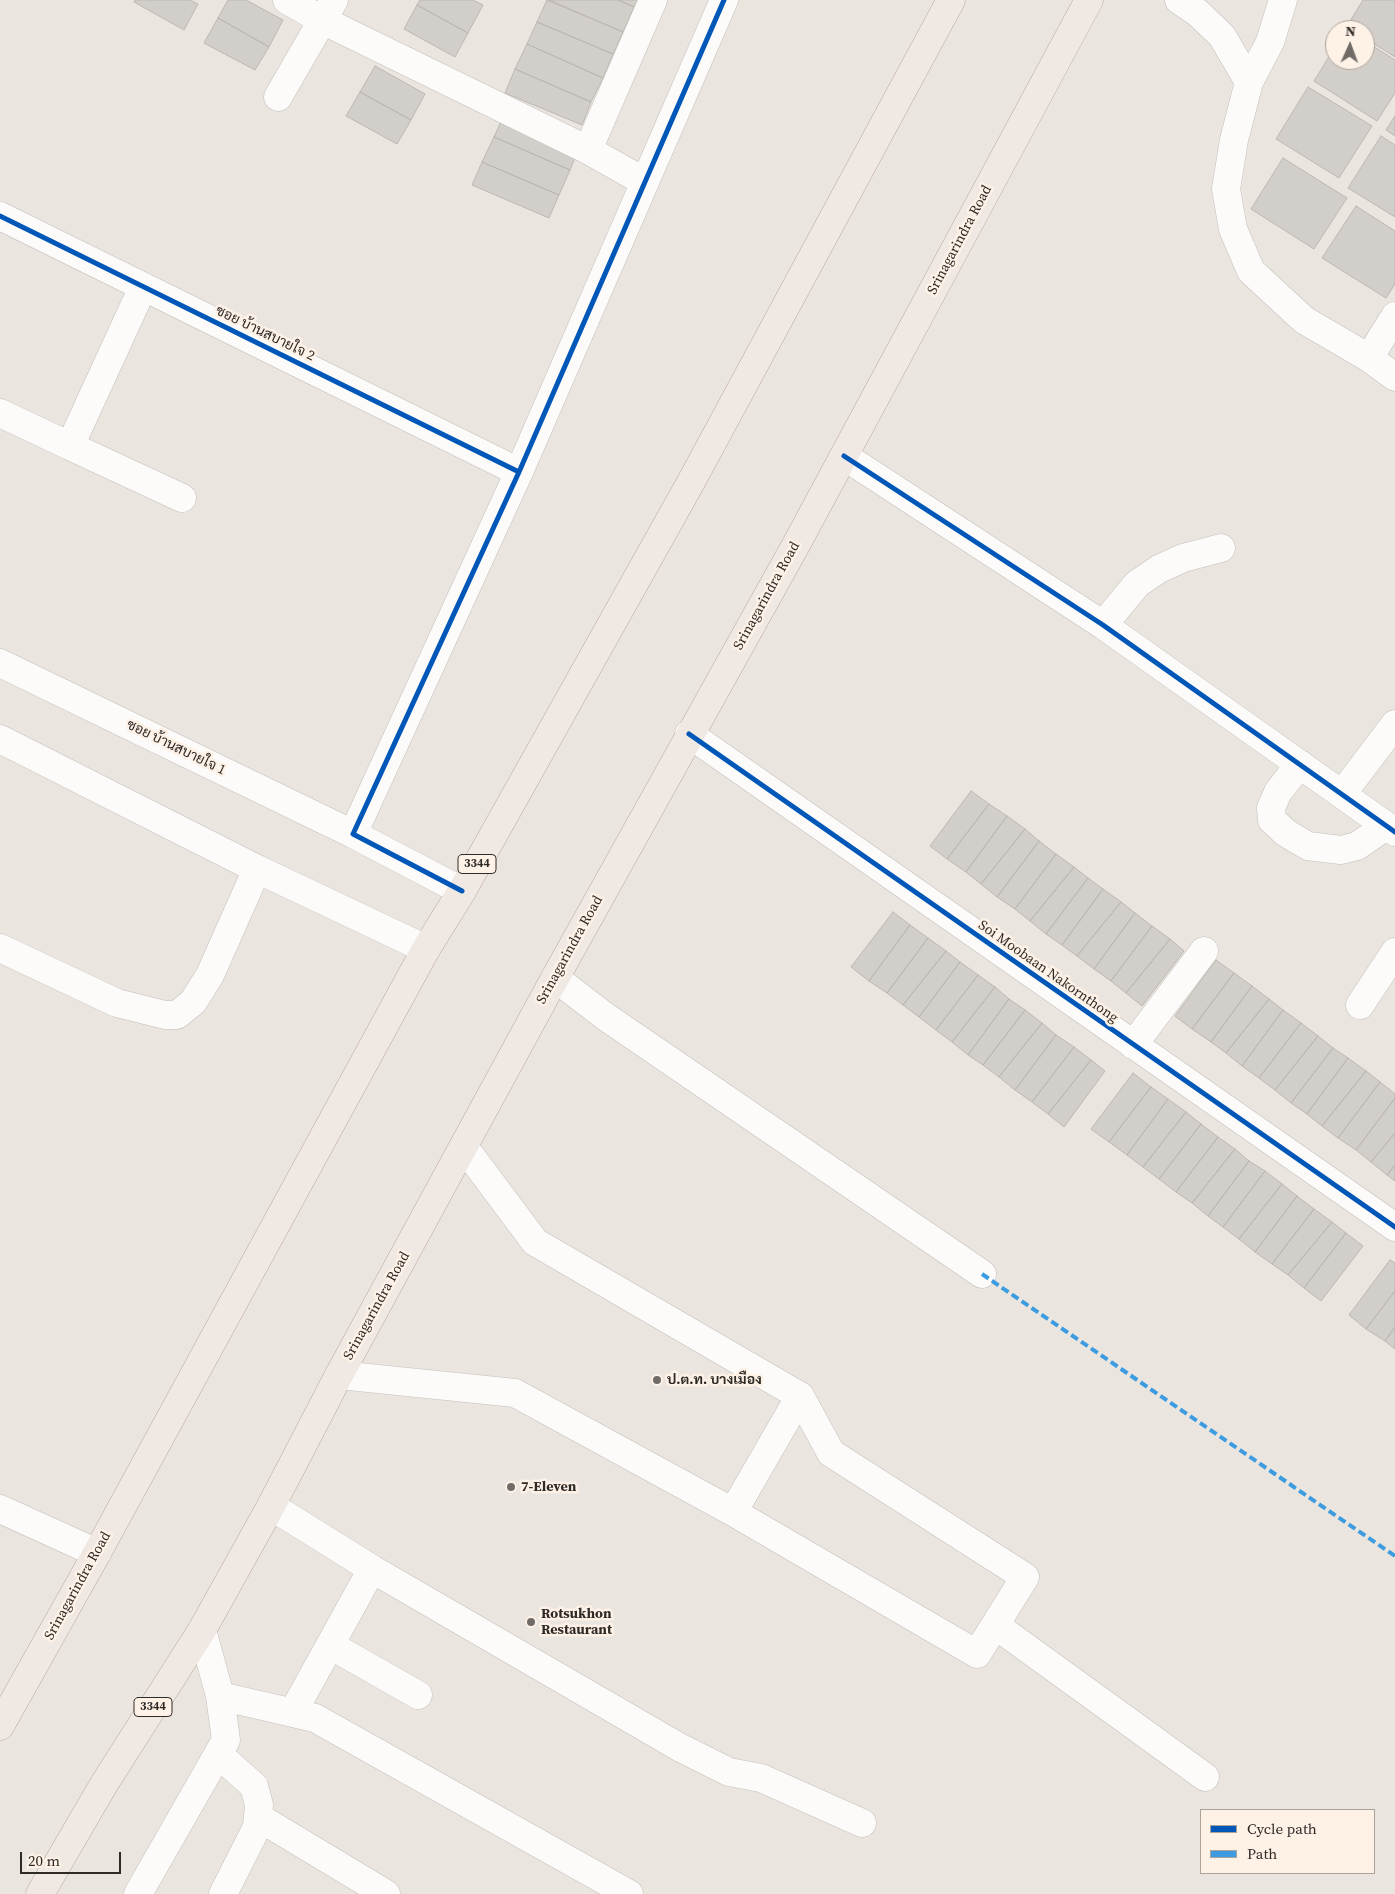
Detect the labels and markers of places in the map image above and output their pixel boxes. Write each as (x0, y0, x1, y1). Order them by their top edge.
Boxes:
place label: ป.ต.ท. บางเมือง (667, 1372, 762, 1388)
marker: ป.ต.ท. บางเมือง (651, 1374, 663, 1386)
place label: 7-Eleven (521, 1479, 576, 1495)
marker: 7-Eleven (505, 1481, 517, 1493)
place label: Rotsukhon Restaurant (541, 1606, 612, 1638)
marker: Rotsukhon Restaurant (525, 1616, 537, 1628)

